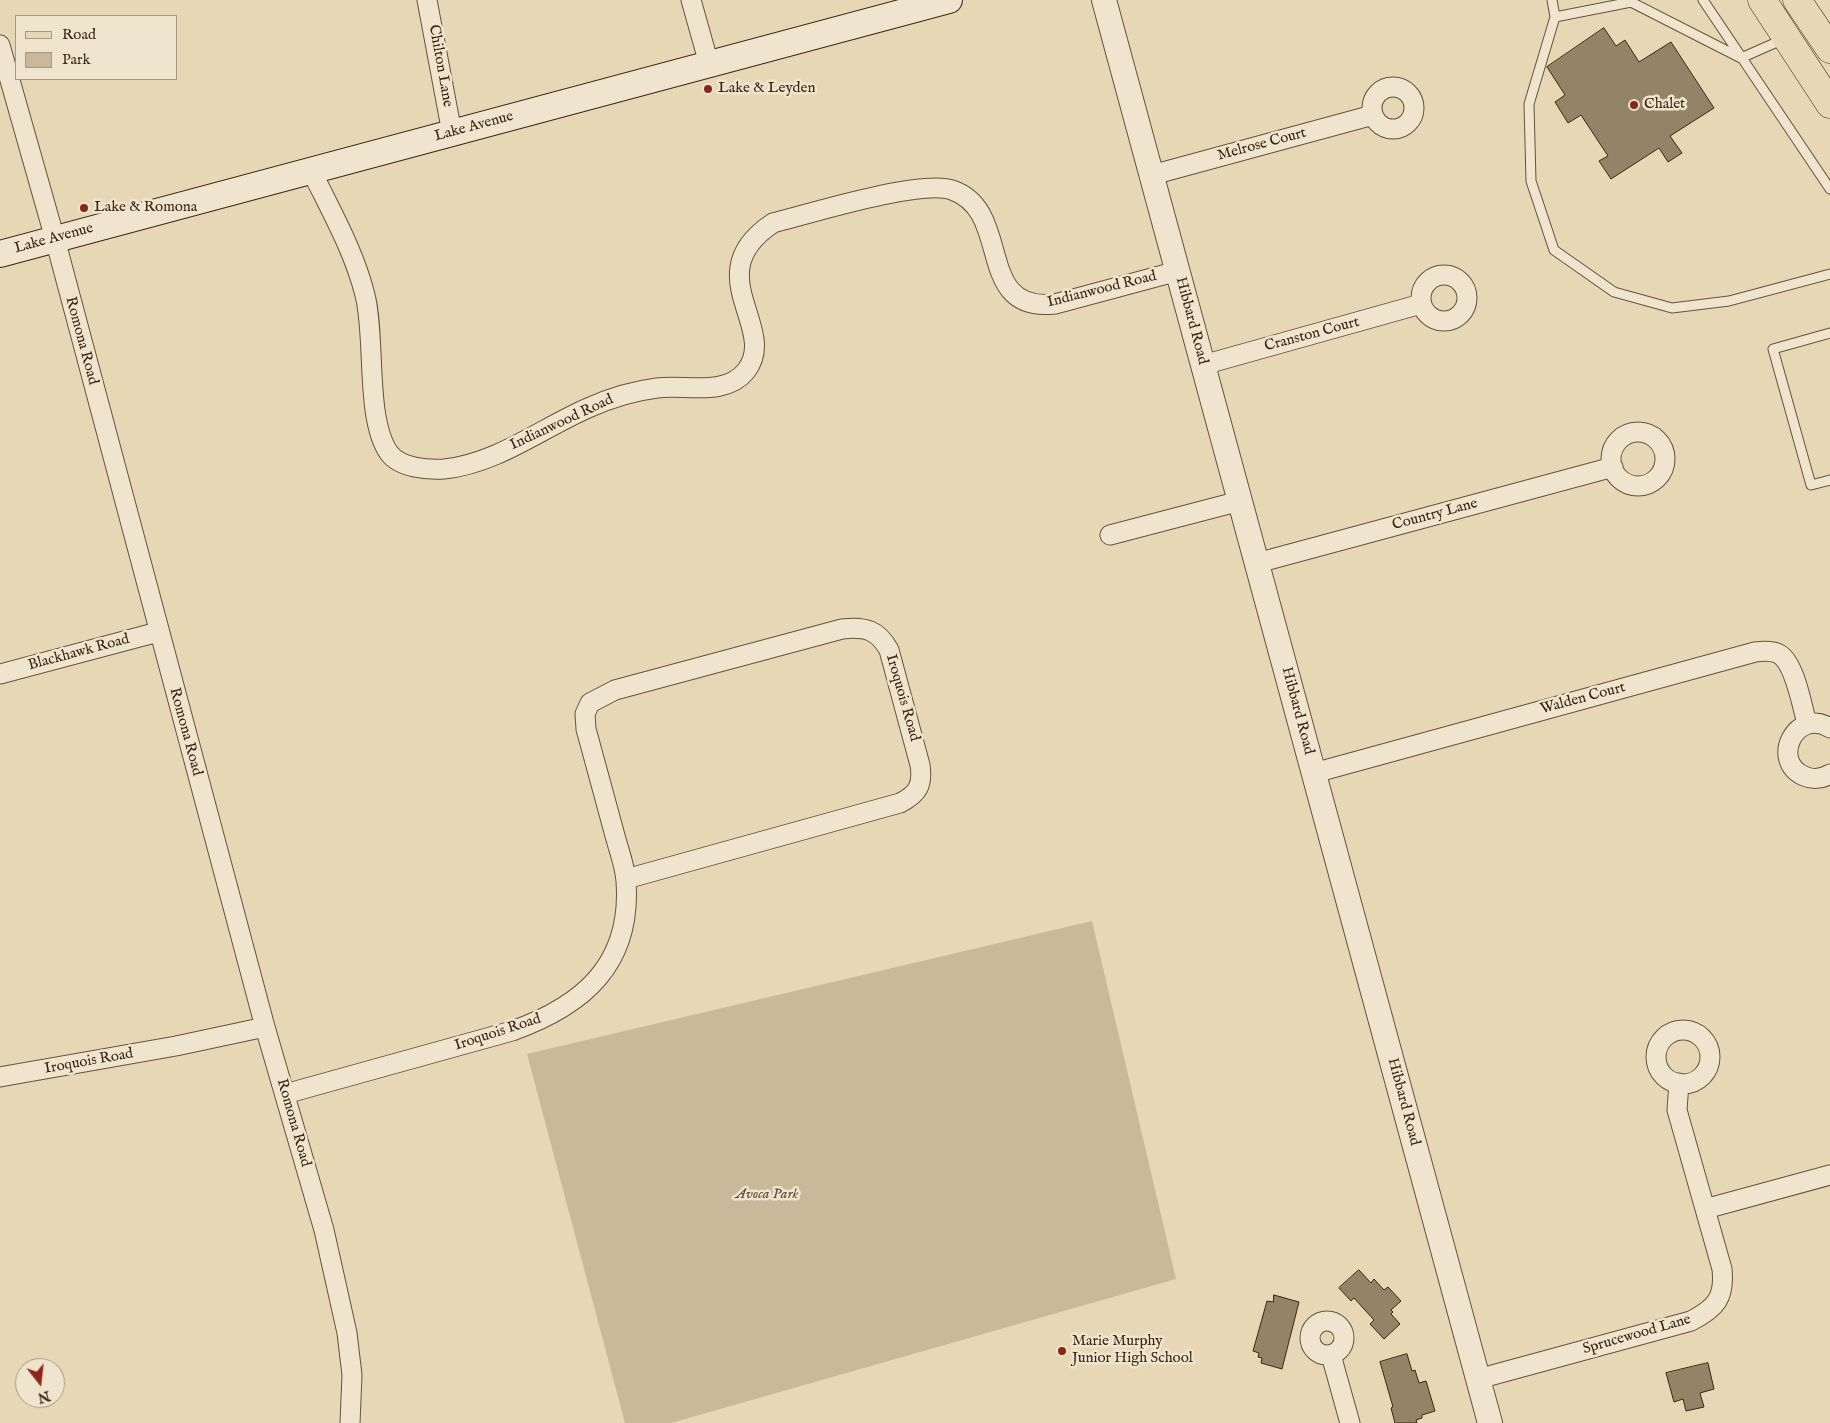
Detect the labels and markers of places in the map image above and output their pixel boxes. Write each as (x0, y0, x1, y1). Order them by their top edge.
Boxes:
place label: Lake & Leyden (718, 80, 815, 98)
marker: Lake & Leyden (702, 83, 714, 95)
place label: Chalet (1644, 96, 1685, 114)
marker: Chalet (1628, 99, 1640, 111)
place label: Lake & Romona (94, 199, 197, 217)
marker: Lake & Romona (78, 202, 90, 214)
place label: Marie Murphy Junior High School (1072, 1333, 1193, 1368)
marker: Marie Murphy Junior High School (1056, 1345, 1068, 1357)

